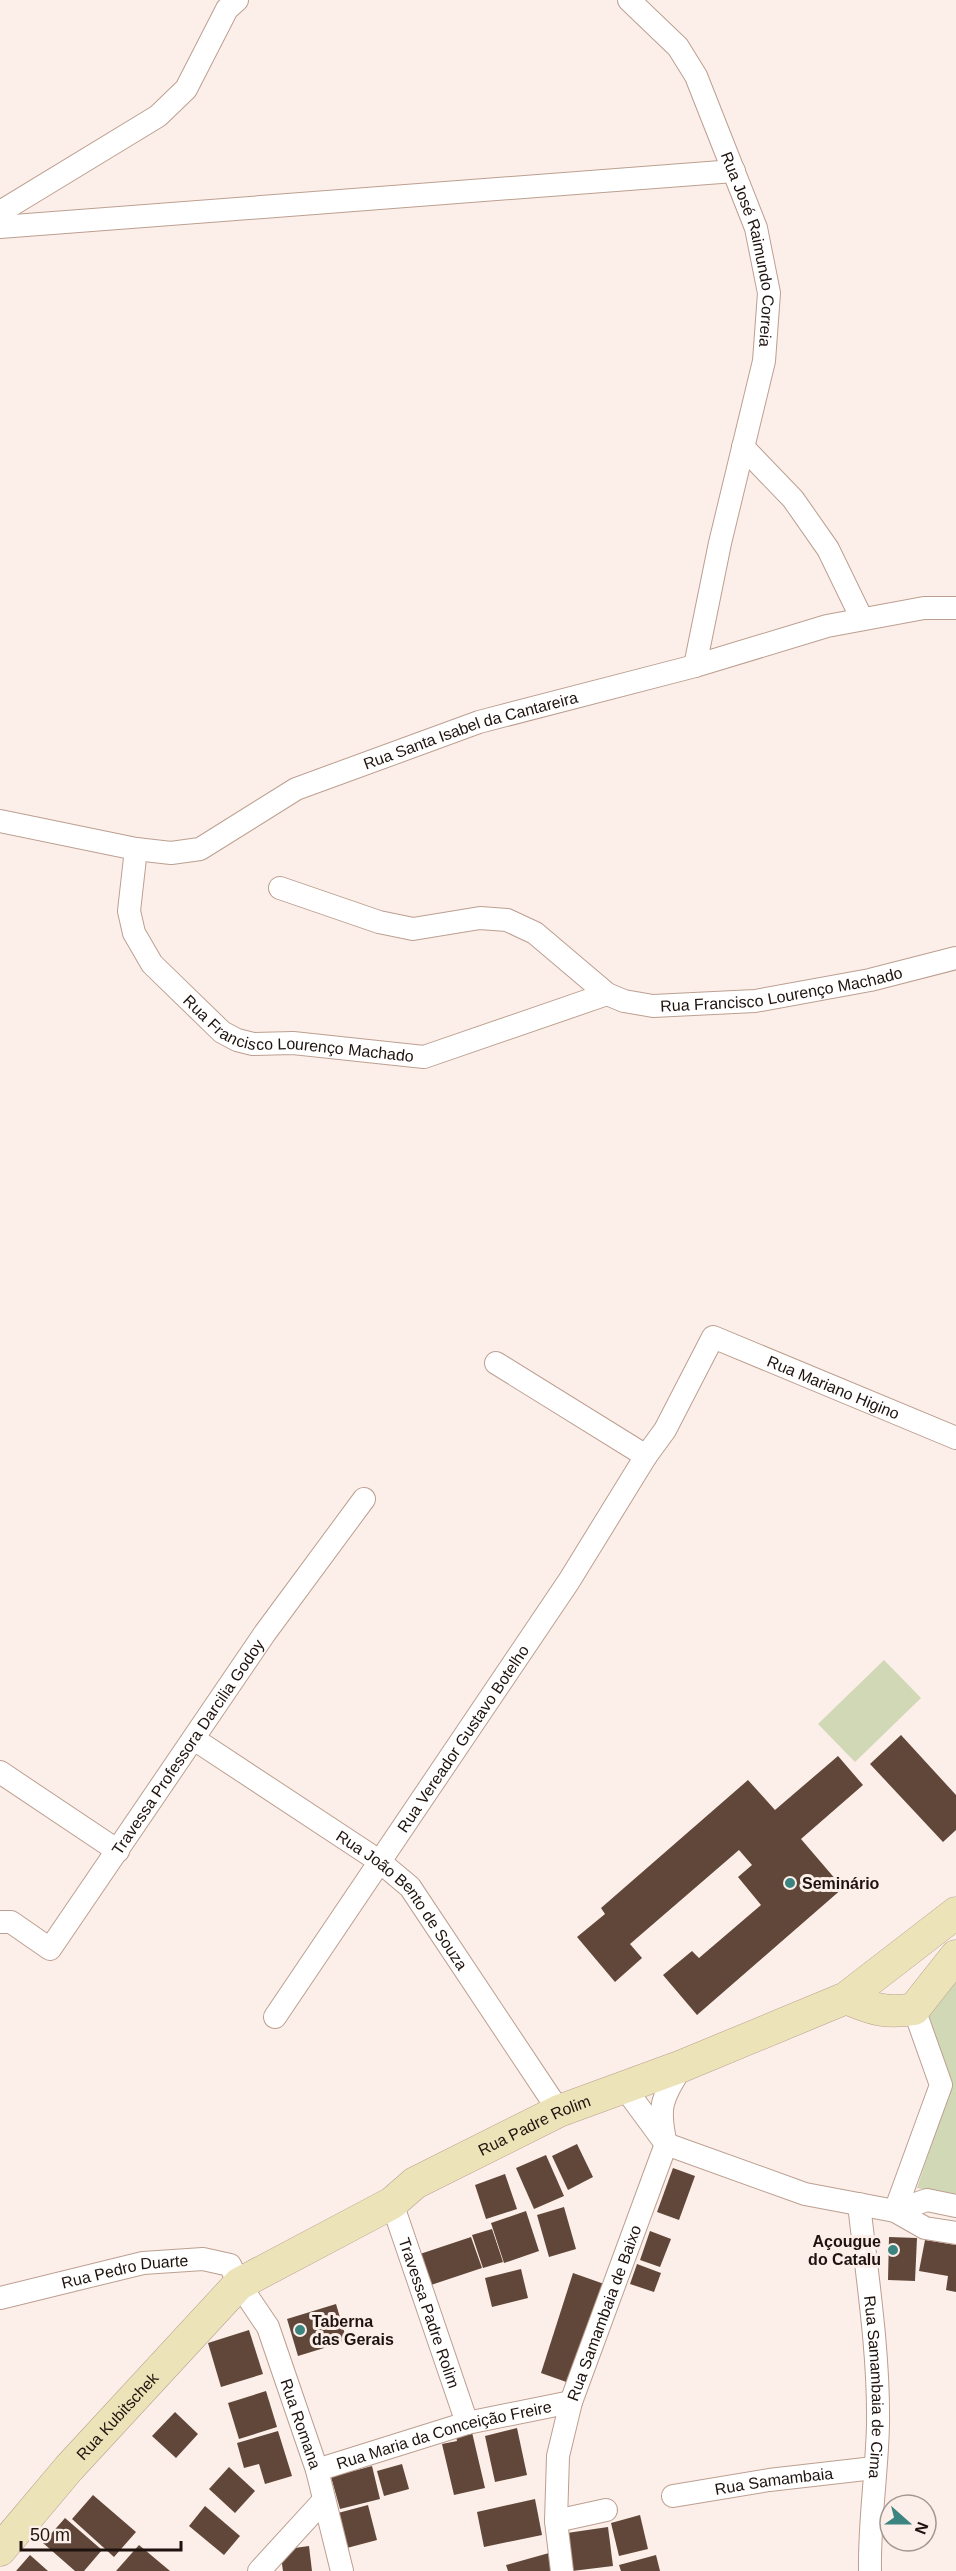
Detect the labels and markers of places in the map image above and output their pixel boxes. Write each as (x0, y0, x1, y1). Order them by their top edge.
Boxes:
place label: Seminário (802, 1875, 880, 1892)
marker: Seminário (783, 1876, 797, 1890)
place label: Açougue do Catalu (808, 2233, 881, 2268)
marker: Açougue do Catalu (886, 2243, 900, 2257)
place label: Taberna das Gerais (312, 2313, 394, 2348)
marker: Taberna das Gerais (293, 2323, 307, 2337)

